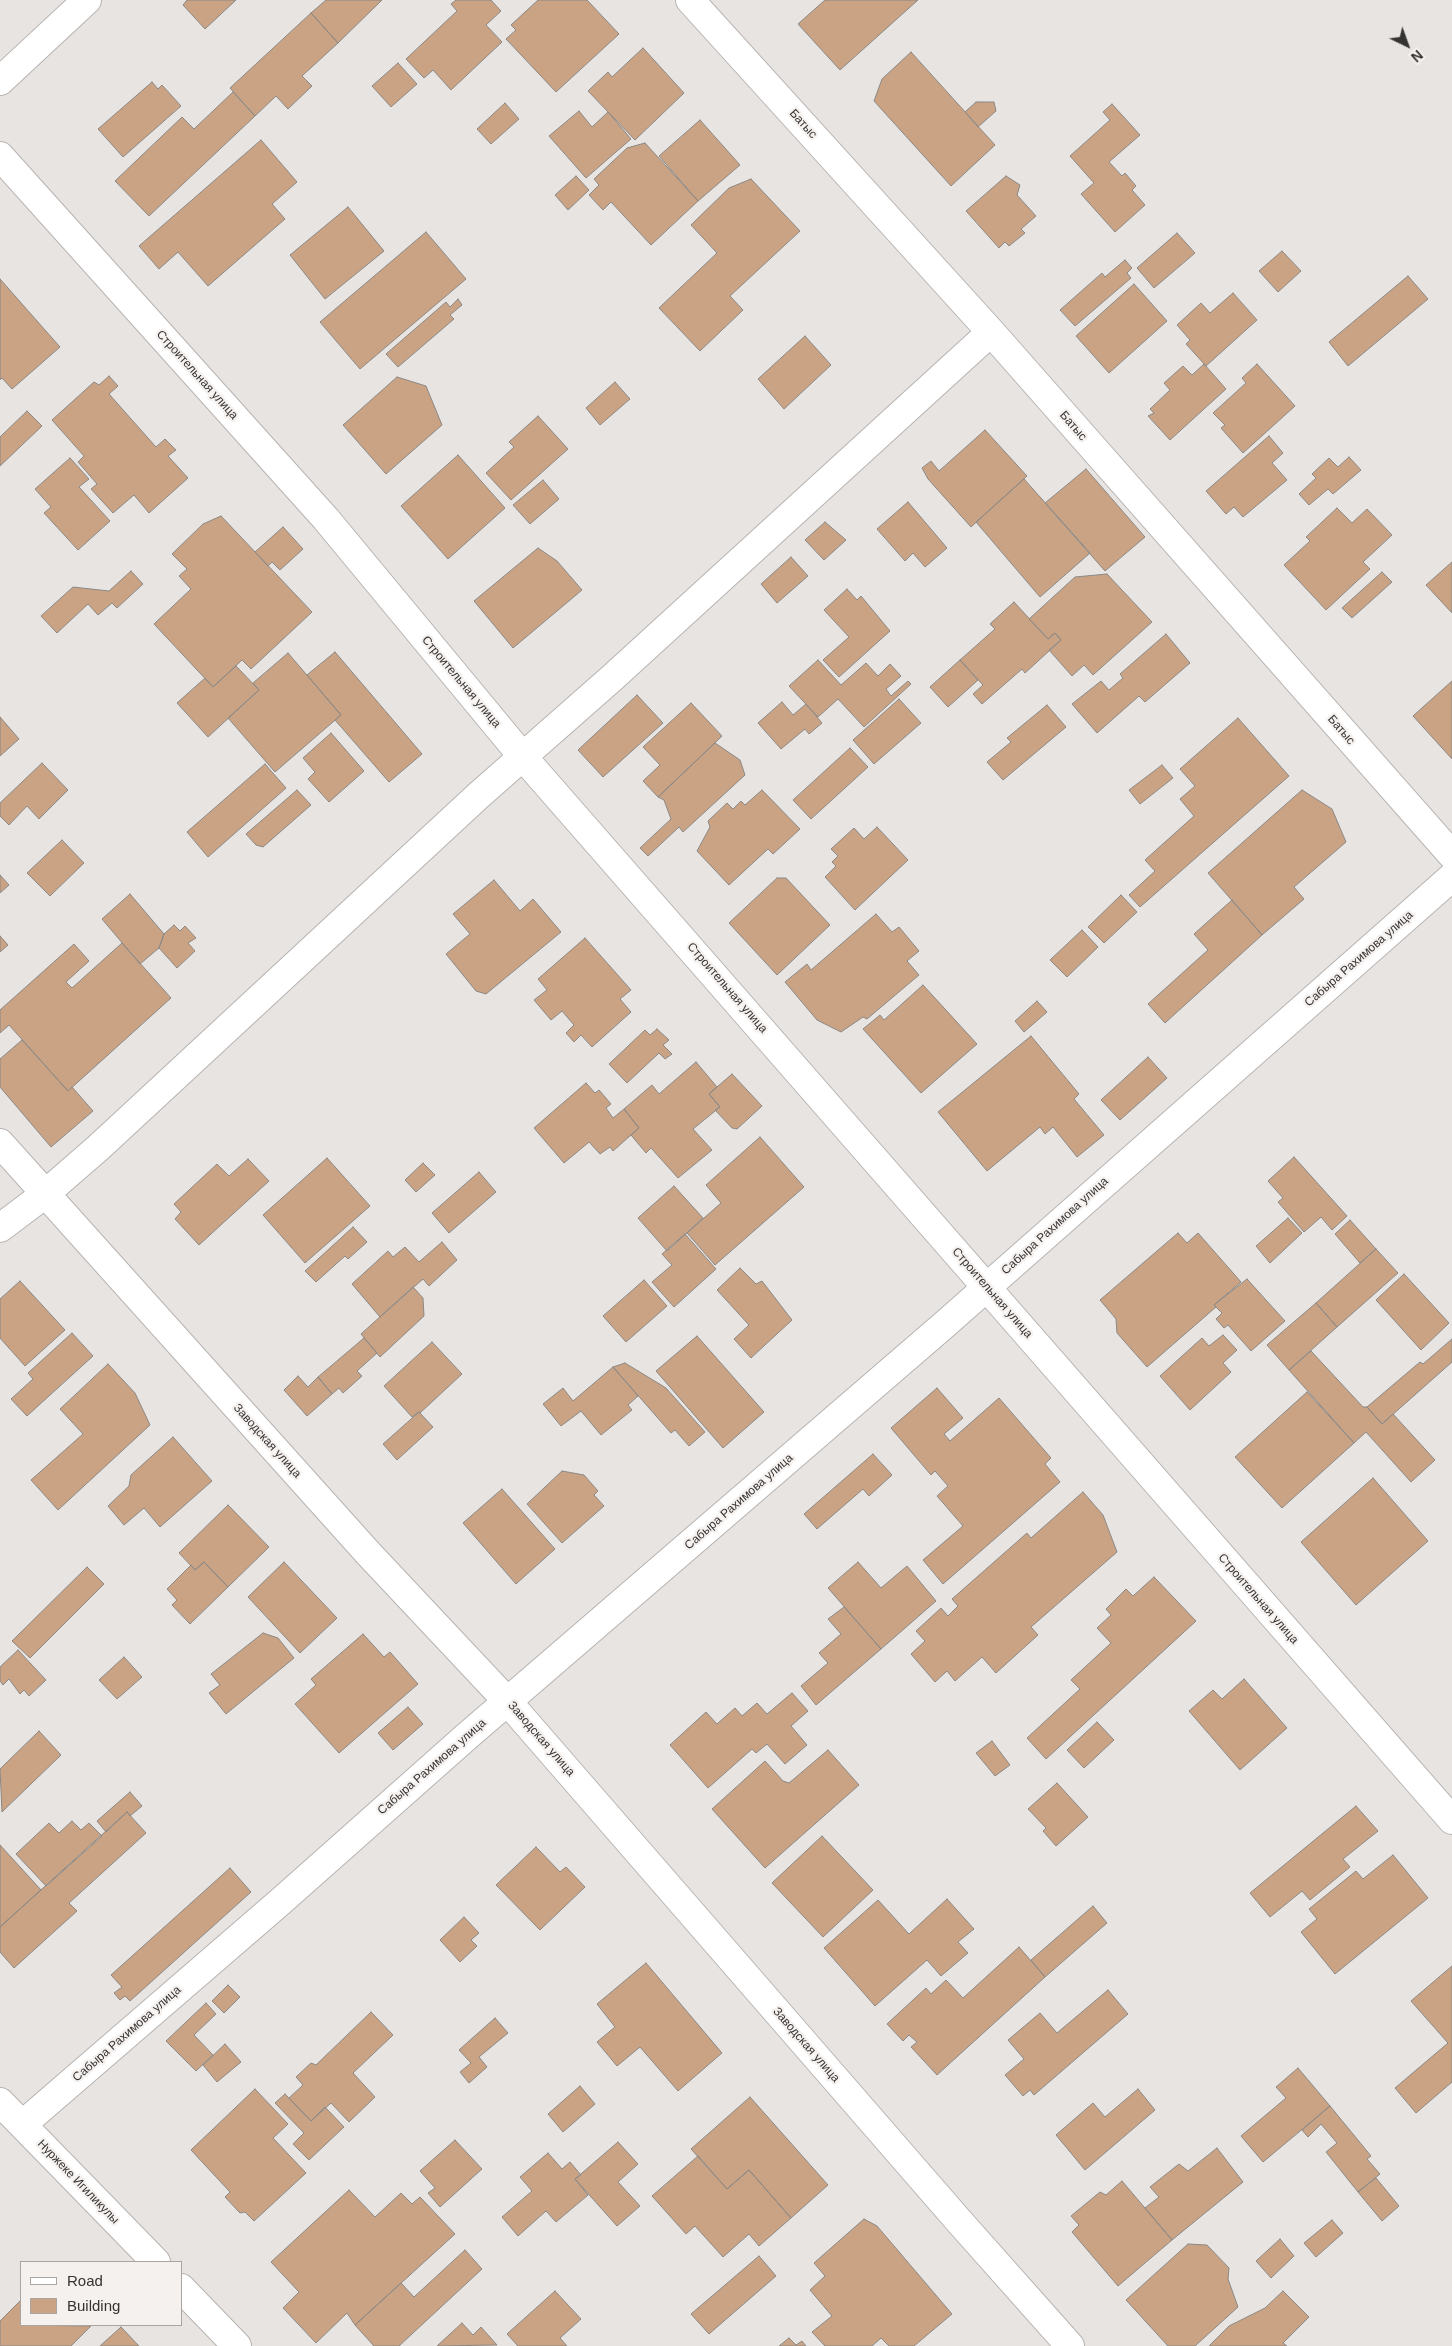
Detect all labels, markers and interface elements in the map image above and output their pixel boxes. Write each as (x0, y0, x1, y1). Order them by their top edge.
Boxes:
north arrow (1382, 20, 1432, 70)
text: N (1408, 47, 1426, 65)
street label: Батыс (786, 106, 820, 142)
street label: Строительная улица (153, 327, 241, 423)
street label: Батыс (1056, 408, 1090, 444)
street label: Строительная улица (418, 633, 504, 731)
street label: Батыс (1324, 712, 1358, 748)
street label: Сабыра Рахимова улица (1302, 908, 1416, 1010)
street label: Строительная улица (684, 940, 770, 1036)
street label: Сабыра Рахимова улица (999, 1174, 1111, 1278)
street label: Строительная улица (949, 1245, 1035, 1341)
street label: Заводская улица (230, 1401, 304, 1481)
street label: Сабыра Рахимова улица (682, 1451, 796, 1553)
street label: Строительная улица (1215, 1551, 1301, 1647)
street label: Заводская улица (505, 1699, 577, 1779)
street label: Сабыра Рахимова улица (375, 1716, 489, 1818)
street label: Сабыра Рахимова улица (70, 1983, 184, 2085)
street label: Заводская улица (770, 2005, 842, 2085)
street label: Нуржеке Игиликулы (34, 2137, 122, 2227)
legend (20, 2261, 182, 2326)
text: Road (67, 2272, 103, 2289)
text: Building (67, 2297, 120, 2314)

